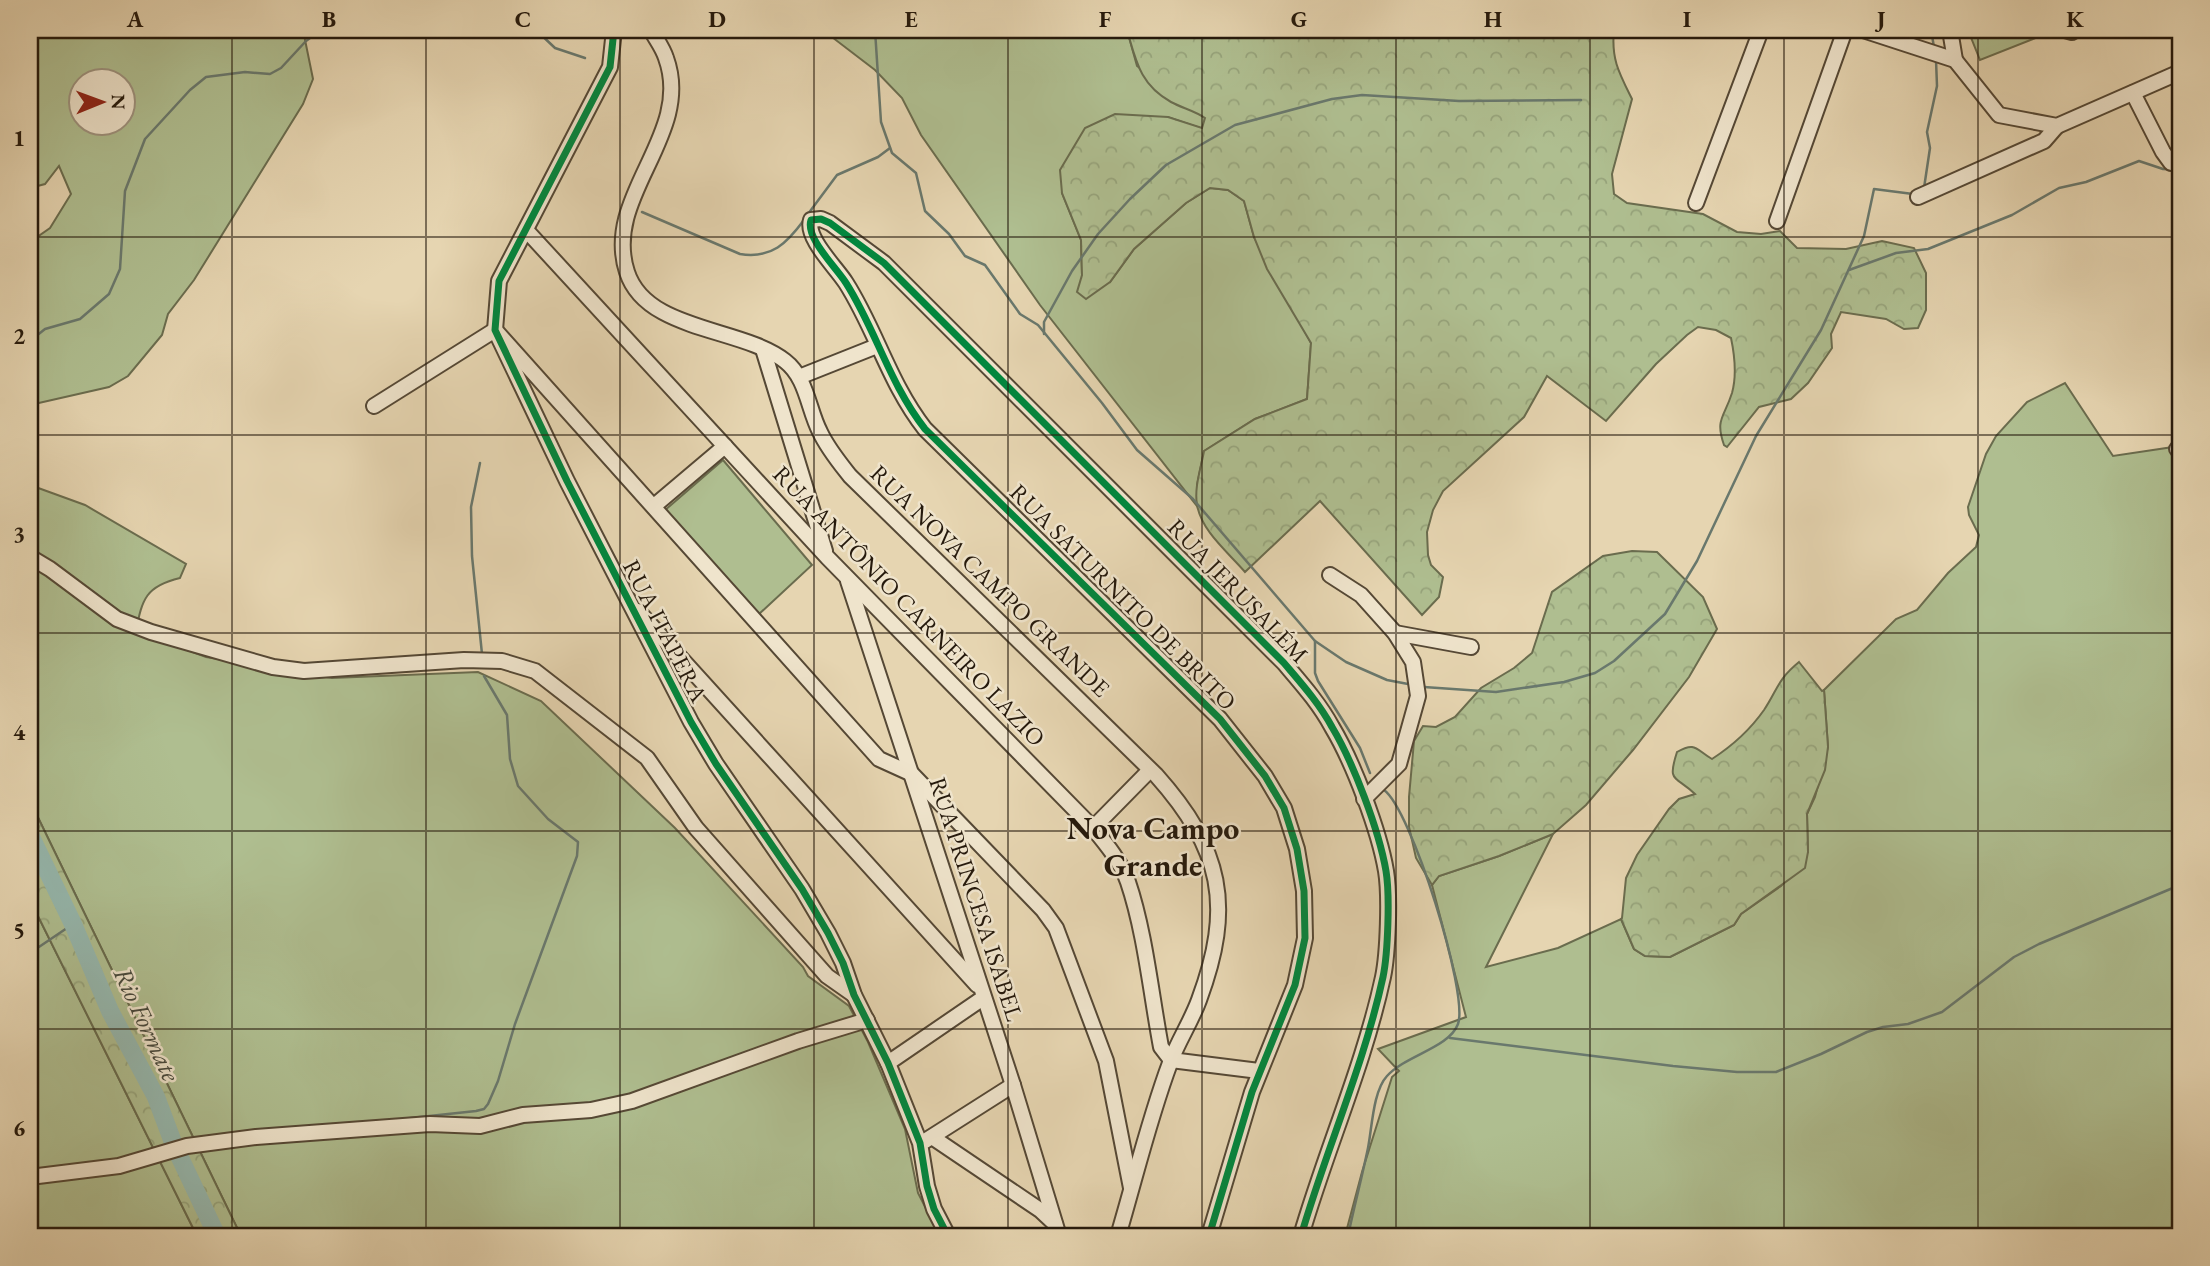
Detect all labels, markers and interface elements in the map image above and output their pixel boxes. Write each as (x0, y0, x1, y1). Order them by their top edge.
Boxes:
text: A (126, 4, 144, 34)
text: B (322, 4, 336, 34)
text: C (515, 4, 531, 34)
text: D (708, 4, 726, 34)
text: E (904, 4, 918, 34)
text: F (1099, 4, 1112, 34)
text: G (1291, 4, 1307, 34)
text: H (1484, 4, 1502, 34)
text: I (1683, 4, 1691, 34)
text: J (1875, 4, 1886, 34)
text: K (2066, 4, 2084, 34)
north arrow (66, 66, 136, 136)
text: N (106, 94, 131, 110)
text: 1 (13, 123, 25, 153)
text: 2 (13, 321, 25, 351)
street label: RUA ANTÔNIO CARNEIRO LAZIO (766, 458, 1052, 753)
street label: RUA NOVA CAMPO GRANDE (864, 458, 1117, 703)
street label: RUA SATURNITO DE BRITO (1003, 477, 1243, 717)
street label: RUA JERUSALÉM (1161, 512, 1315, 670)
text: 3 (13, 519, 25, 549)
street label: RUA ITAPERA (616, 554, 715, 708)
text: 4 (13, 717, 26, 747)
street label: RUA PRINCESA ISABEL (922, 773, 1031, 1025)
district label: Nova Campo Grande (1067, 807, 1239, 886)
text: 5 (13, 915, 25, 945)
water label: Rio Formate (106, 961, 189, 1088)
text: 6 (13, 1113, 25, 1143)

